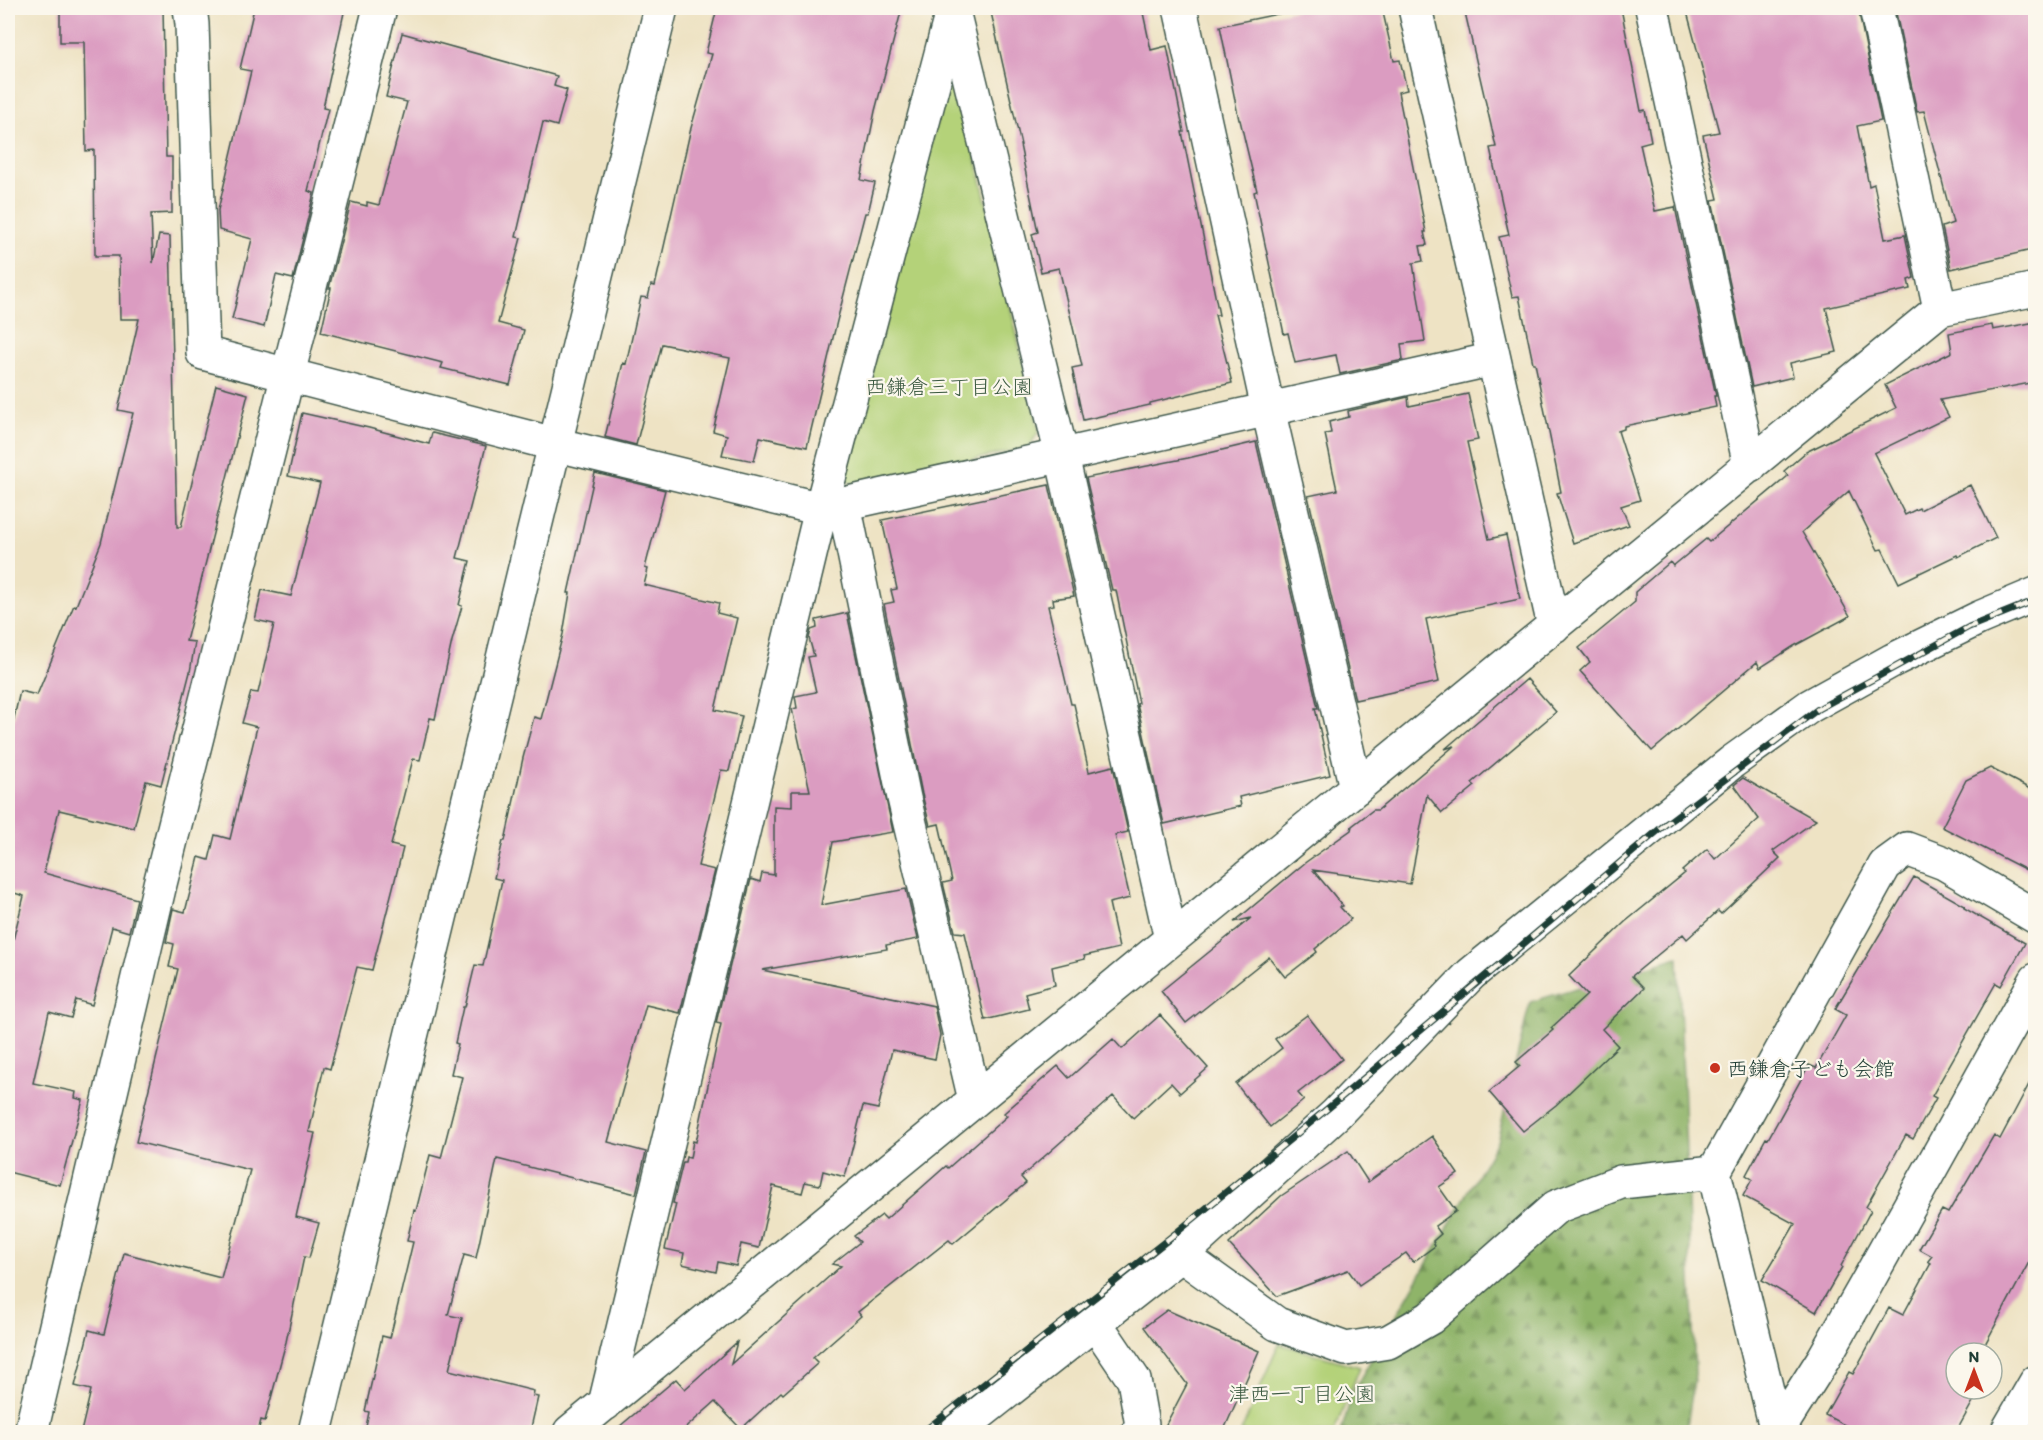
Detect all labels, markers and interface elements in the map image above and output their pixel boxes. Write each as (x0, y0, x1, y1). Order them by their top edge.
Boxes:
park label: 西鎌倉三丁目公園 (865, 374, 1033, 399)
place label: 西鎌倉子ども会館 (1727, 1056, 1895, 1081)
marker: 西鎌倉子ども会館 (1708, 1061, 1722, 1075)
north arrow (1944, 1341, 2004, 1401)
text: N (1969, 1347, 1979, 1366)
park label: 津西一丁目公園 (1229, 1381, 1376, 1406)

